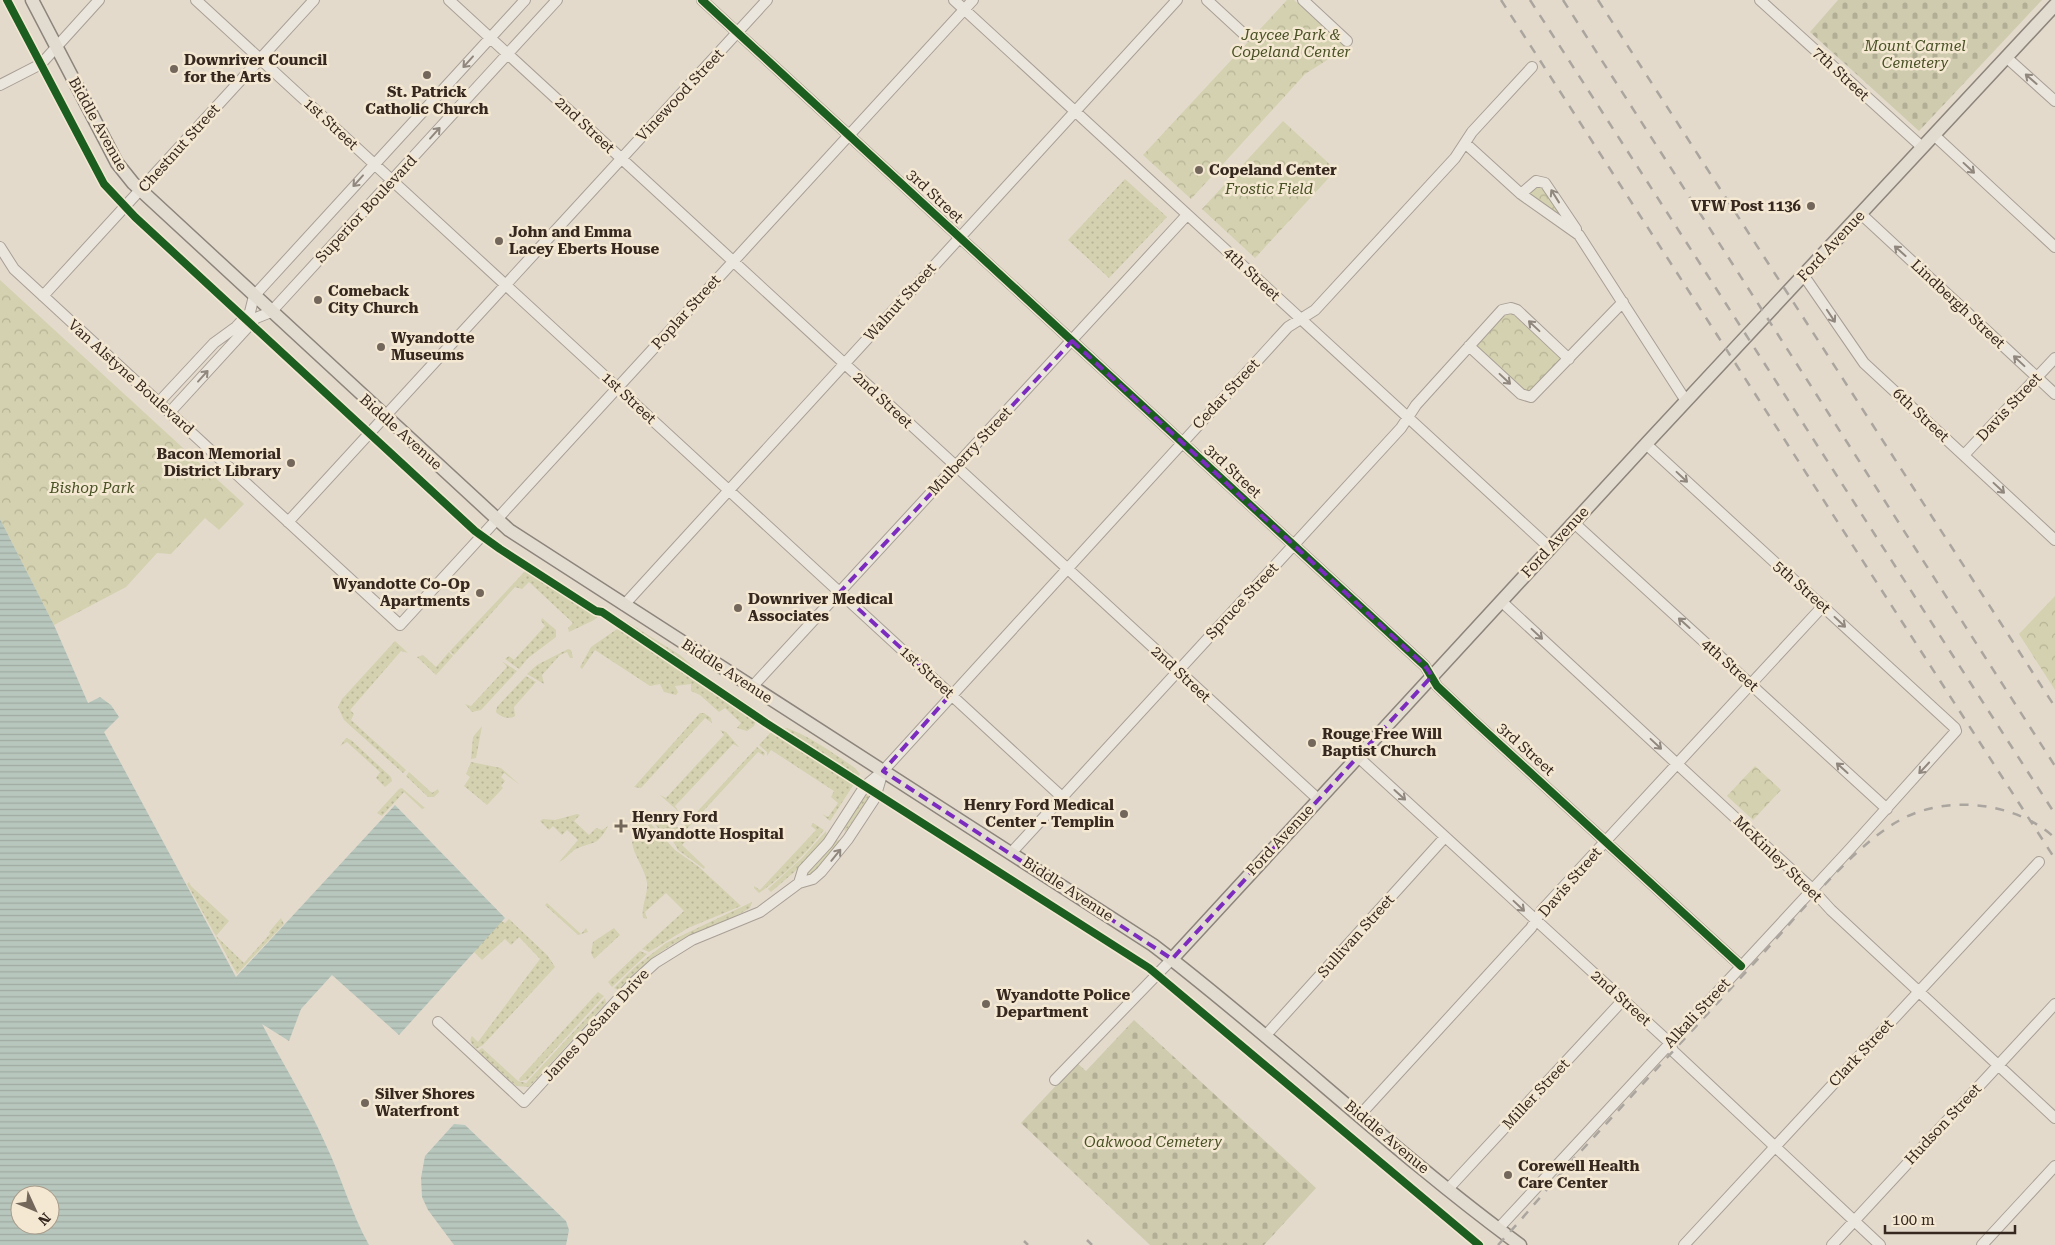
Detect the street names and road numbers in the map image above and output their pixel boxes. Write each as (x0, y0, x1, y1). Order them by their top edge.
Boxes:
street label: 7th Street (1809, 43, 1873, 105)
street label: Vinewood Street (632, 45, 728, 145)
street label: Biddle Avenue (65, 74, 131, 174)
street label: 2nd Street (552, 93, 619, 157)
street label: 1st Street (300, 94, 362, 154)
street label: Chestnut Street (135, 100, 224, 196)
street label: Superior Boulevard (312, 151, 421, 266)
street label: 3rd Street (903, 165, 967, 227)
street label: Ford Avenue (1793, 207, 1869, 285)
street label: 4th Street (1220, 243, 1284, 305)
street label: Lindbergh Street (1907, 256, 2009, 353)
street label: Walnut Street (860, 259, 940, 345)
street label: Poplar Street (648, 271, 724, 353)
street label: Van Alstyne Boulevard (64, 316, 198, 439)
street label: Cedar Street (1189, 355, 1263, 433)
street label: 1st Street (598, 368, 660, 428)
street label: 2nd Street (850, 368, 917, 432)
street label: Davis Street (1973, 369, 2045, 445)
street label: 6th Street (1889, 384, 1953, 446)
street label: Biddle Avenue (356, 390, 446, 474)
street label: Mulberry Street (924, 403, 1016, 499)
street label: 3rd Street (1201, 440, 1265, 502)
street label: Ford Avenue (1517, 503, 1593, 581)
street label: 5th Street (1770, 557, 1835, 618)
street label: Spruce Street (1202, 559, 1282, 643)
street label: Biddle Avenue (678, 635, 776, 707)
street label: 4th Street (1698, 635, 1763, 696)
street label: 1st Street (896, 642, 958, 702)
street label: 2nd Street (1148, 642, 1215, 706)
street label: 3rd Street (1494, 719, 1559, 780)
street label: Ford Avenue (1242, 801, 1318, 879)
street label: McKinley Street (1730, 812, 1826, 906)
street label: Davis Street (1535, 843, 1606, 921)
street label: Biddle Avenue (1019, 853, 1117, 925)
street label: Sullivan Street (1314, 890, 1398, 981)
street label: James DeSana Drive (539, 965, 653, 1085)
street label: 2nd Street (1587, 966, 1655, 1030)
street label: Alkali Street (1660, 974, 1734, 1052)
street label: Clark Street (1825, 1015, 1897, 1091)
street label: Miller Street (1499, 1055, 1573, 1133)
street label: Hudson Street (1901, 1079, 1985, 1168)
street label: Biddle Avenue (1341, 1097, 1433, 1177)

